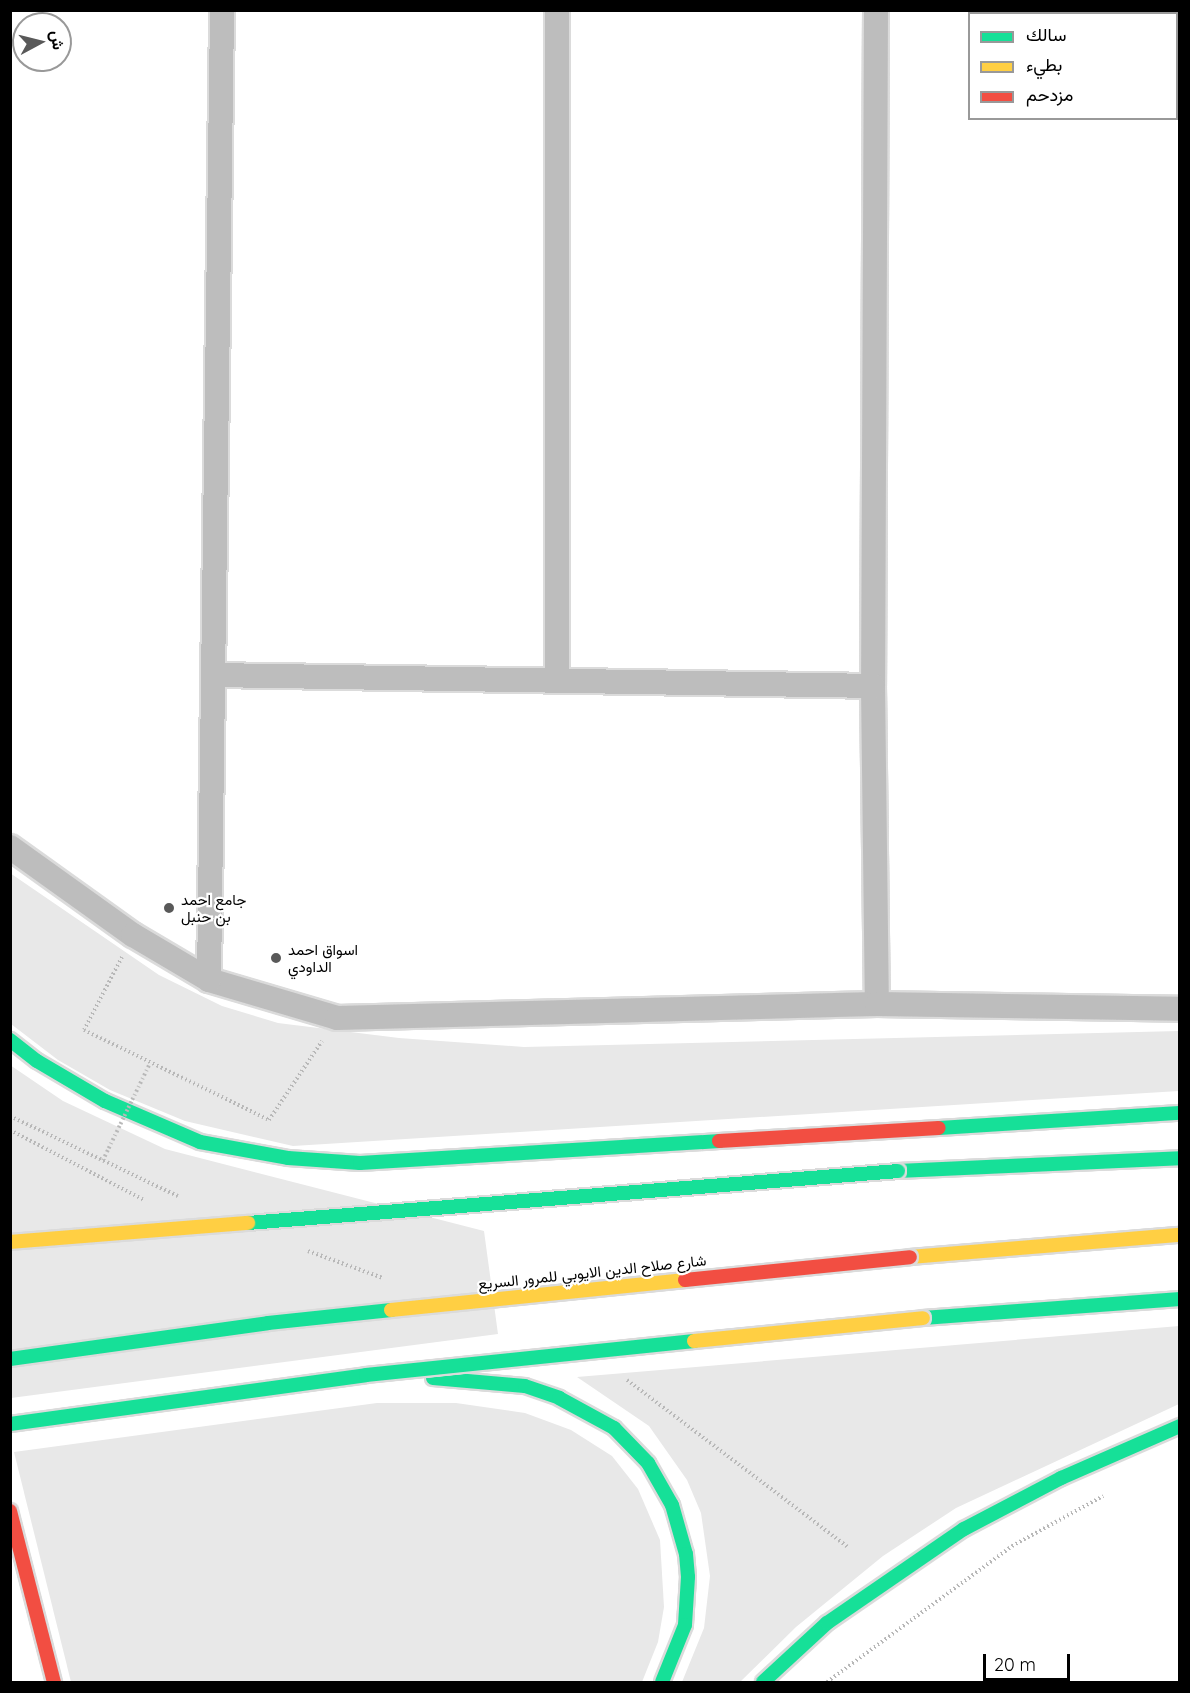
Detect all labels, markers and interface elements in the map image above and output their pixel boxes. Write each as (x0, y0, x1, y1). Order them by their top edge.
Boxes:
north arrow (12, 12, 72, 72)
legend (968, 12, 1178, 120)
text: سالك (1026, 23, 1066, 46)
text: ش (47, 29, 69, 51)
text: بطيء (1026, 53, 1062, 76)
text: مزدحم (1026, 83, 1073, 106)
place label: جامع احمد بن حنبل (181, 890, 246, 925)
marker: جامع احمد بن حنبل (162, 901, 176, 915)
place label: اسواق احمد الداودي (288, 940, 358, 975)
marker: اسواق احمد الداودي (269, 951, 283, 965)
street label: شارع صلاح الدين الايوبي للمرور السريع (477, 1251, 707, 1293)
scale bar (986, 1642, 1073, 1680)
text: 20 m (994, 1653, 1036, 1676)

